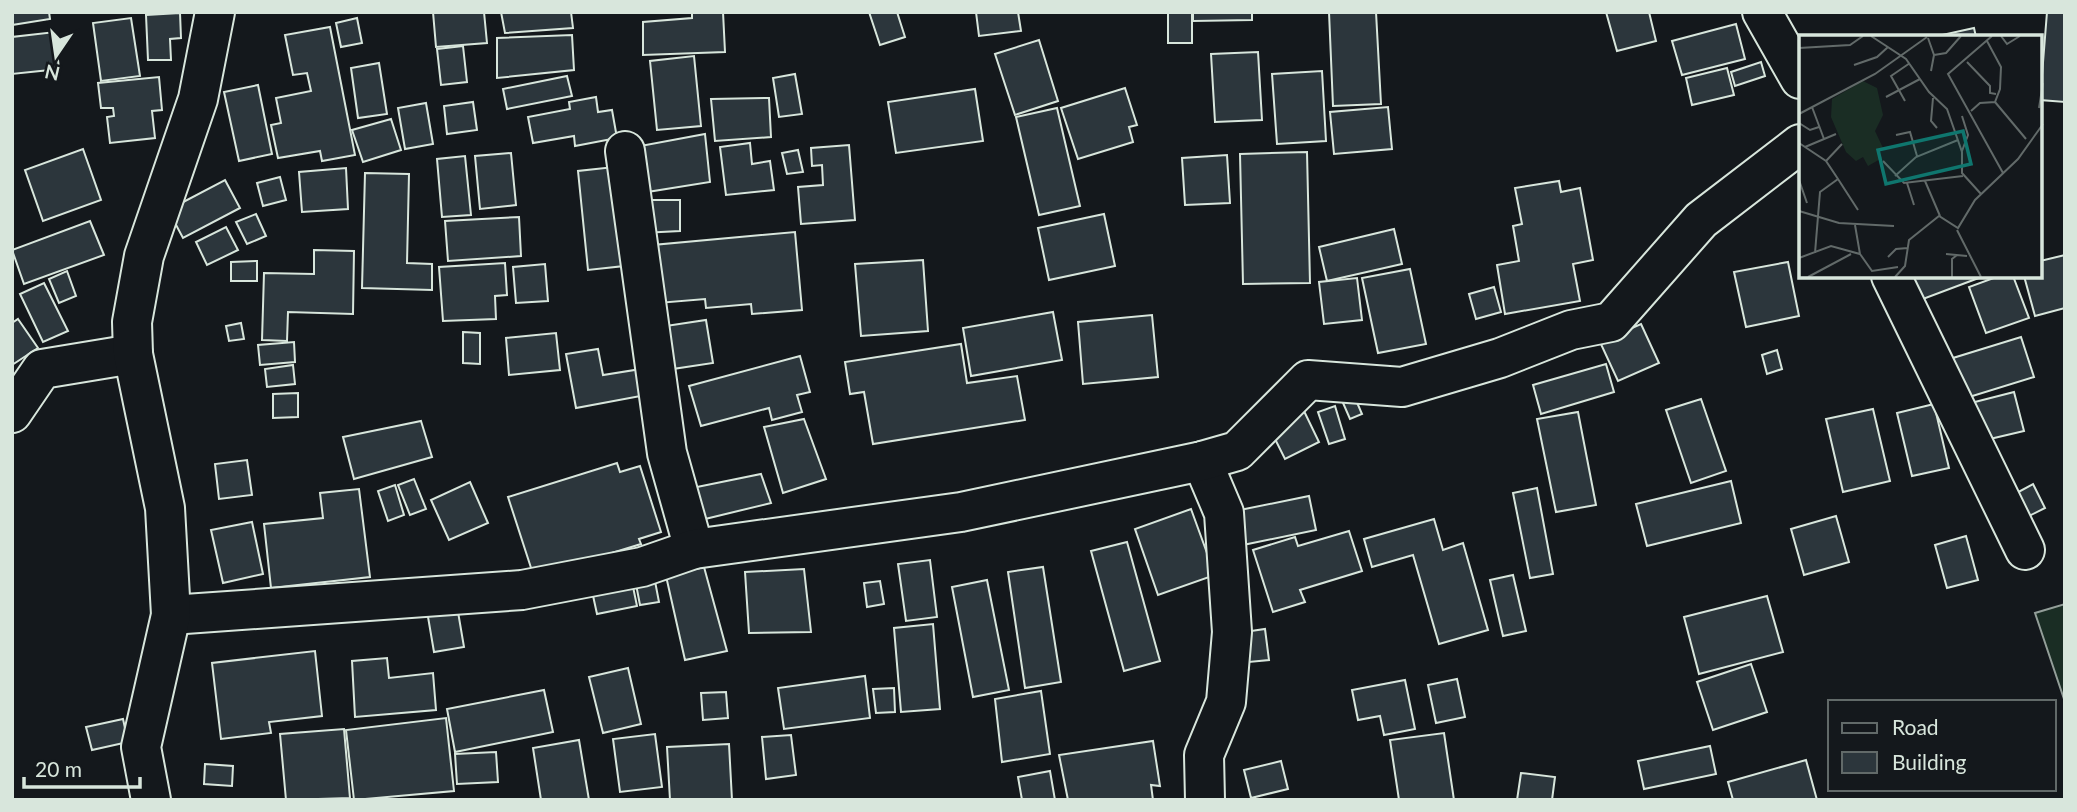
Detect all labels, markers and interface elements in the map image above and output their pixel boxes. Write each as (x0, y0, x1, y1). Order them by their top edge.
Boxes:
north arrow (21, 21, 91, 91)
inset map (1799, 35, 2042, 278)
text: N (42, 60, 62, 86)
legend (1828, 700, 2056, 791)
text: Road (1892, 714, 1939, 739)
scale bar (24, 746, 140, 790)
text: Building (1892, 749, 1967, 774)
text: 20 m (35, 756, 82, 781)

